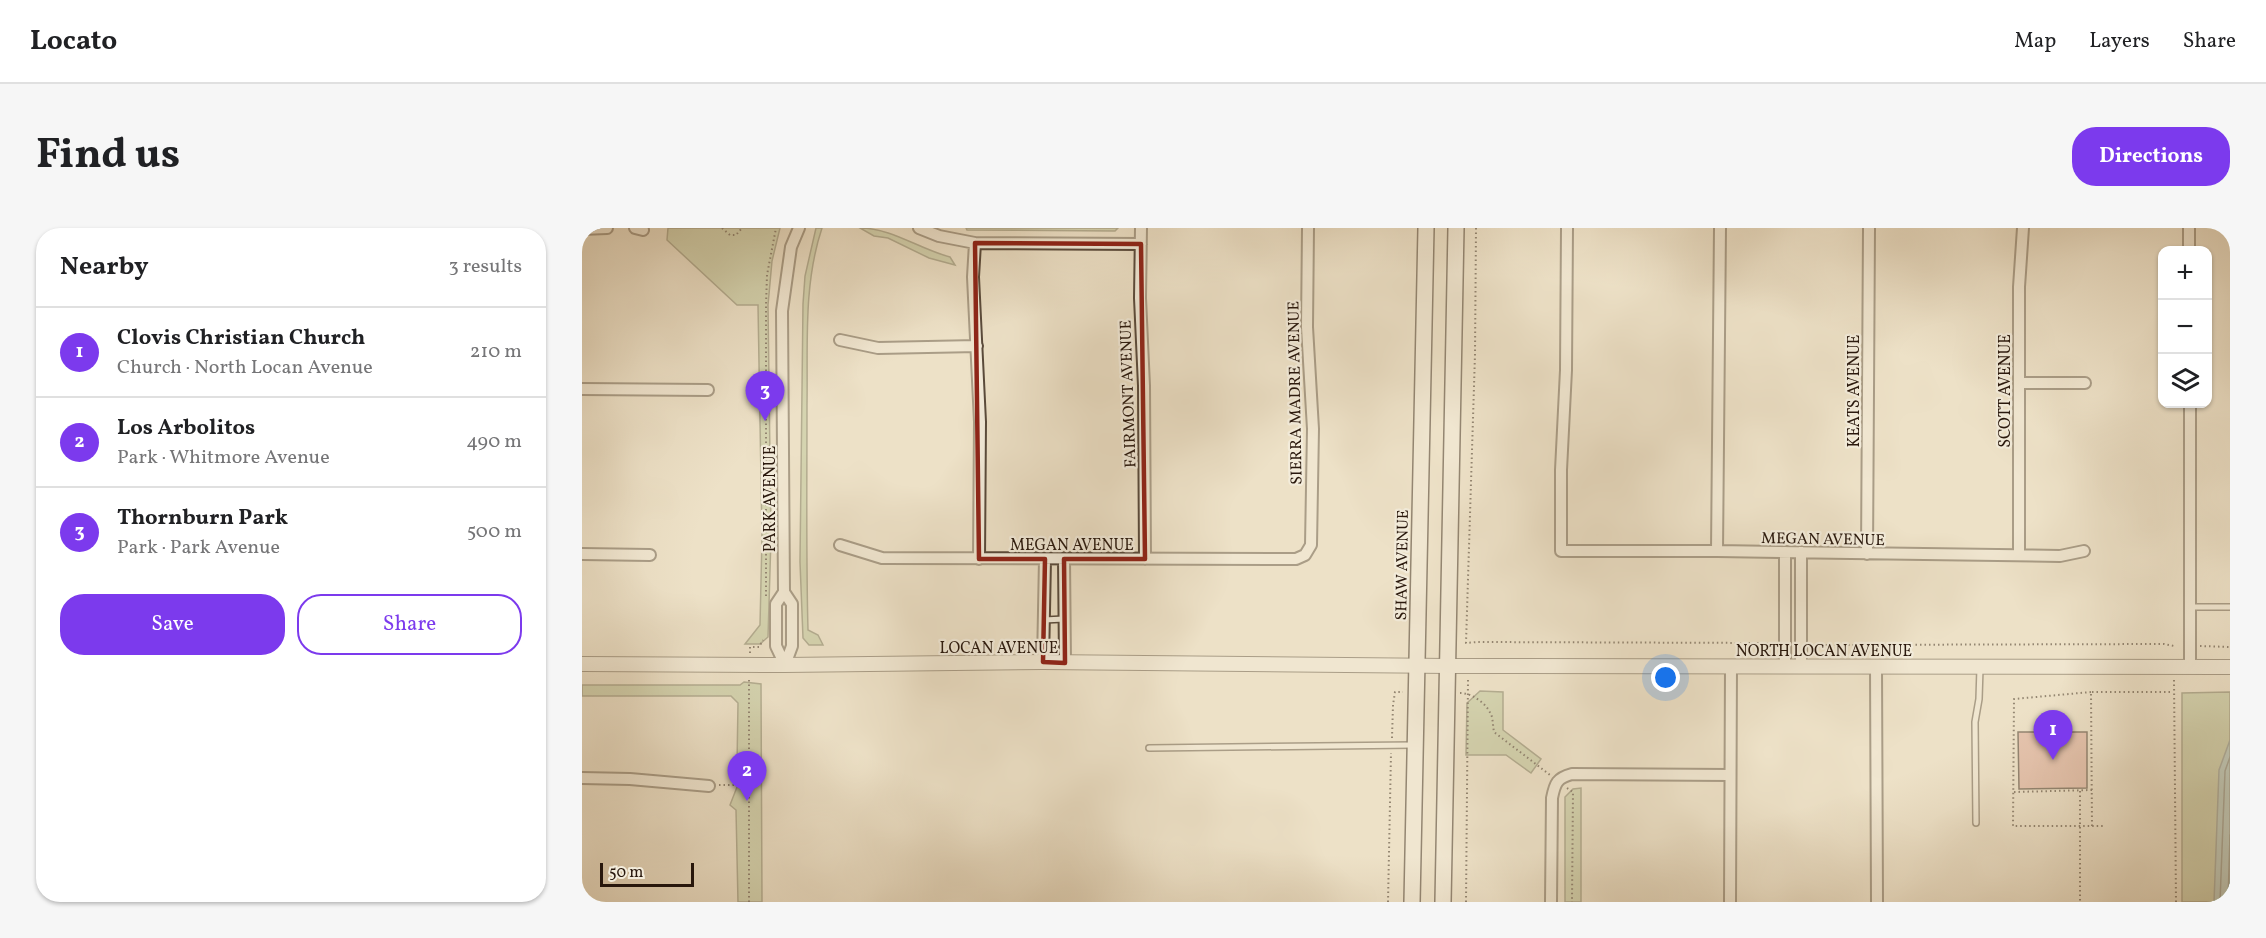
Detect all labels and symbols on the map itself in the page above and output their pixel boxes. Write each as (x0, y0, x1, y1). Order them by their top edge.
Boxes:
street label: SIERRA MADRE AVENUE (1283, 301, 1309, 485)
street label: FAIRMONT AVENUE (1115, 319, 1143, 468)
street label: SCOTT AVENUE (1995, 334, 2017, 448)
street label: KEATS AVENUE (1844, 335, 1866, 447)
pin: 3 (746, 372, 784, 421)
street label: PARK AVENUE (760, 446, 782, 552)
street label: SHAW AVENUE (1391, 509, 1415, 621)
street label: MEGAN AVENUE (1761, 528, 1885, 552)
street label: MEGAN AVENUE (1010, 535, 1134, 557)
street label: LOCAN AVENUE (940, 638, 1058, 660)
street label: NORTH LOCAN AVENUE (1736, 641, 1912, 663)
your location (1651, 663, 1680, 692)
pin: 1 (2034, 710, 2072, 760)
pin: 2 (728, 752, 766, 801)
scale bar (600, 860, 694, 888)

